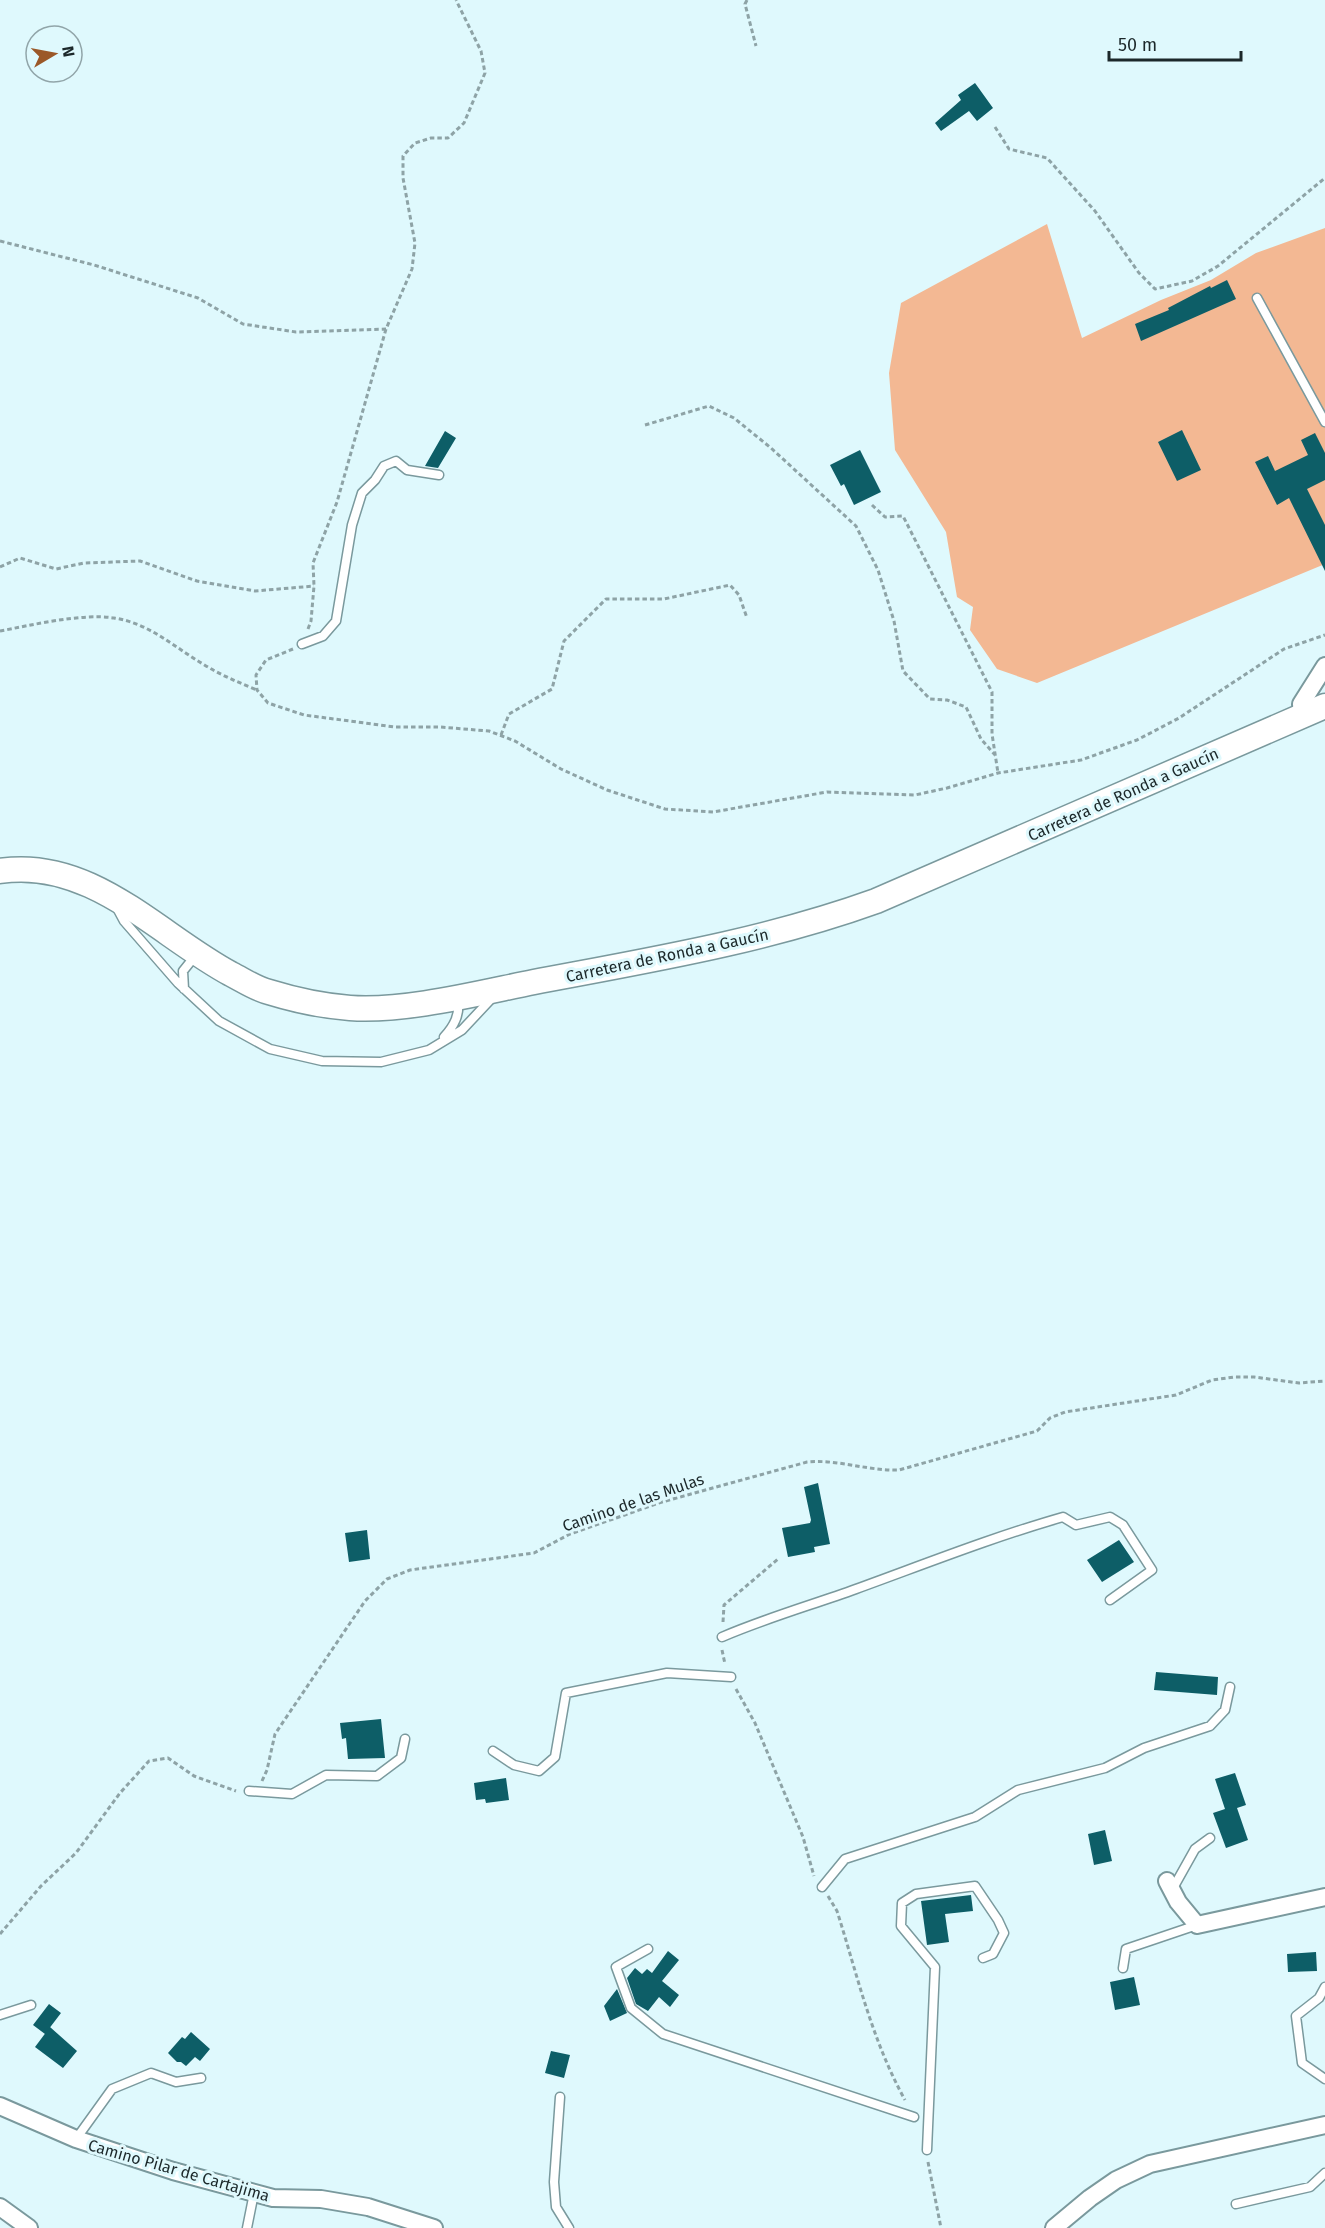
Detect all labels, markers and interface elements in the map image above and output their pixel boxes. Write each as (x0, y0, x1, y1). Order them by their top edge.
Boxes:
north arrow (24, 24, 84, 84)
scale bar (1109, 24, 1241, 62)
text: 50 m (1118, 34, 1157, 56)
text: N (58, 45, 79, 58)
street label: Carretera de Ronda a Gaucín (1025, 744, 1221, 845)
street label: Carretera de Ronda a Gaucín (564, 925, 770, 986)
street label: Camino de las Mulas (560, 1469, 706, 1536)
street label: Camino Pilar de Cartajima (86, 2135, 272, 2206)

